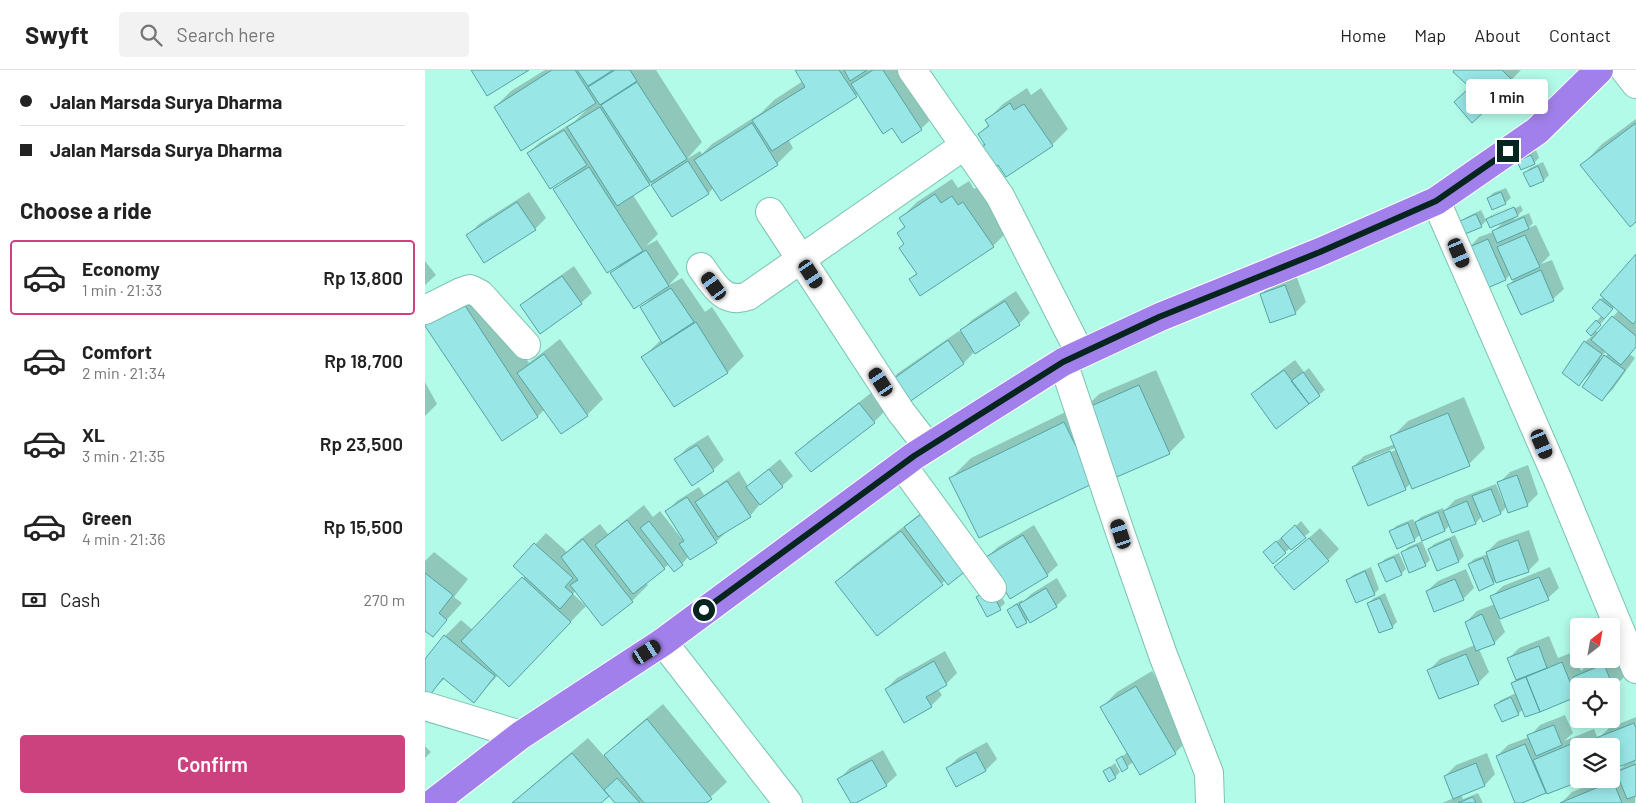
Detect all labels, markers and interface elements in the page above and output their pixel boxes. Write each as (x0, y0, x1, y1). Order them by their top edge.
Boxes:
search box (119, 12, 469, 57)
text: Swyft (25, 20, 89, 49)
icon: search (137, 21, 165, 49)
text: Search here (177, 23, 275, 46)
text: Home (1340, 24, 1386, 46)
text: Map (1414, 24, 1446, 46)
text: About (1474, 24, 1521, 46)
text: Contact (1549, 24, 1611, 46)
callout: 1 min (1467, 78, 1549, 114)
text: 1 min (1490, 87, 1524, 106)
text: Jalan Marsda Surya Dharma (50, 90, 282, 113)
text: Jalan Marsda Surya Dharma (50, 138, 282, 161)
route end (1497, 140, 1519, 162)
text: Choose a ride (20, 197, 152, 223)
car (1446, 236, 1471, 270)
icon: car (22, 255, 67, 300)
text: Economy (82, 257, 160, 280)
car (796, 257, 825, 291)
text: Rp 13,800 (323, 266, 403, 289)
car (699, 269, 728, 303)
text: 1 min · 21:33 (82, 280, 162, 299)
icon: car (22, 338, 67, 383)
text: Comfort (82, 340, 152, 363)
text: Rp 18,700 (324, 349, 403, 372)
text: 2 min · 21:34 (82, 363, 166, 382)
car (866, 365, 895, 399)
icon: car (22, 421, 67, 466)
text: XL (82, 423, 105, 446)
car (1529, 427, 1554, 461)
text: Rp 23,500 (320, 432, 403, 455)
text: 3 min · 21:35 (82, 446, 165, 465)
icon: car (22, 504, 67, 549)
text: Green (82, 506, 132, 529)
text: Rp 15,500 (323, 515, 403, 538)
car (1109, 517, 1132, 551)
text: 4 min · 21:36 (82, 529, 166, 548)
icon: cash (20, 586, 48, 614)
text: Cash (60, 588, 101, 611)
text: 270 m (363, 590, 405, 609)
route start (693, 599, 715, 621)
north arrow (1570, 618, 1620, 668)
map controls (1570, 618, 1620, 788)
car (630, 638, 663, 666)
button: locate (1570, 678, 1620, 728)
button: Confirm (20, 735, 405, 793)
button: layers (1570, 738, 1620, 788)

